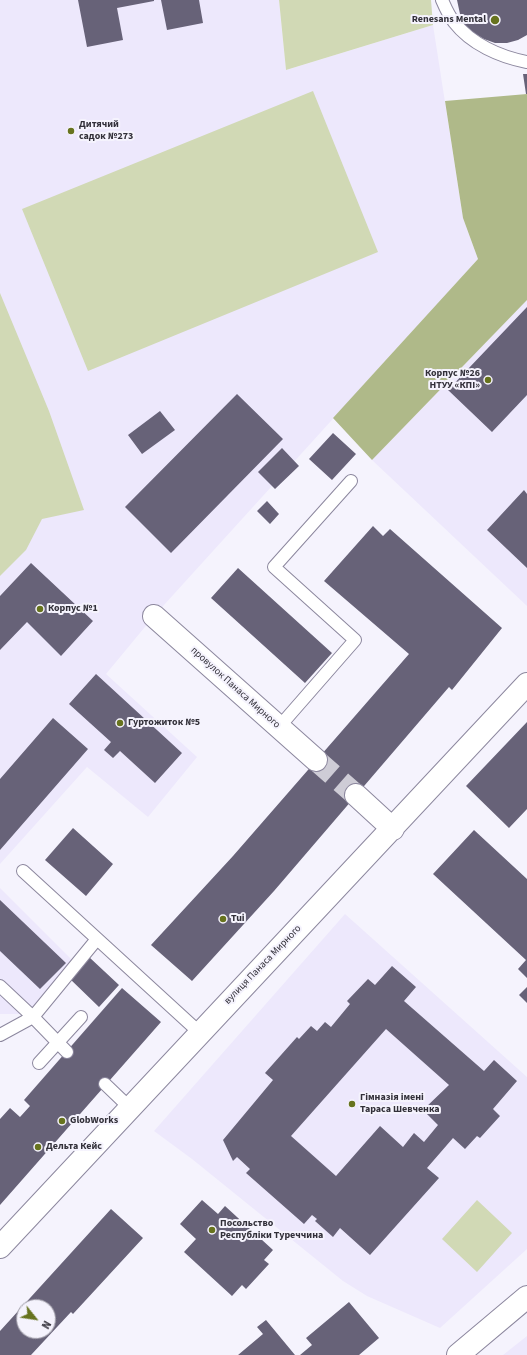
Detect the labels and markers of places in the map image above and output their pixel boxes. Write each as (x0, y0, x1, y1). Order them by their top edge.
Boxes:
place label: Renesans Mental (412, 14, 486, 26)
marker: Renesans Mental (489, 14, 501, 26)
place label: Дитячий садок №273 (79, 119, 133, 142)
marker: Дитячий садок №273 (66, 126, 76, 136)
place label: Корпус №26 НТУУ «КПІ» (425, 368, 480, 392)
marker: Корпус №26 НТУУ «КПІ» (483, 375, 493, 385)
place label: Корпус №1 (48, 603, 98, 615)
marker: Корпус №1 (35, 604, 45, 614)
place label: Гуртожиток №5 (128, 717, 200, 729)
marker: Гуртожиток №5 (115, 718, 125, 728)
place label: Tui (231, 913, 245, 925)
marker: Tui (218, 914, 228, 924)
place label: Гімназія імені Тараса Шевченка (360, 1092, 440, 1116)
marker: Гімназія імені Тараса Шевченка (347, 1099, 357, 1109)
place label: GlobWorks (70, 1115, 118, 1127)
marker: GlobWorks (57, 1116, 67, 1126)
place label: Дельта Кейс (46, 1141, 102, 1153)
marker: Дельта Кейс (33, 1142, 43, 1152)
place label: Посольство Республіки Туреччина (220, 1218, 323, 1242)
marker: Посольство Республіки Туреччина (207, 1225, 217, 1235)

